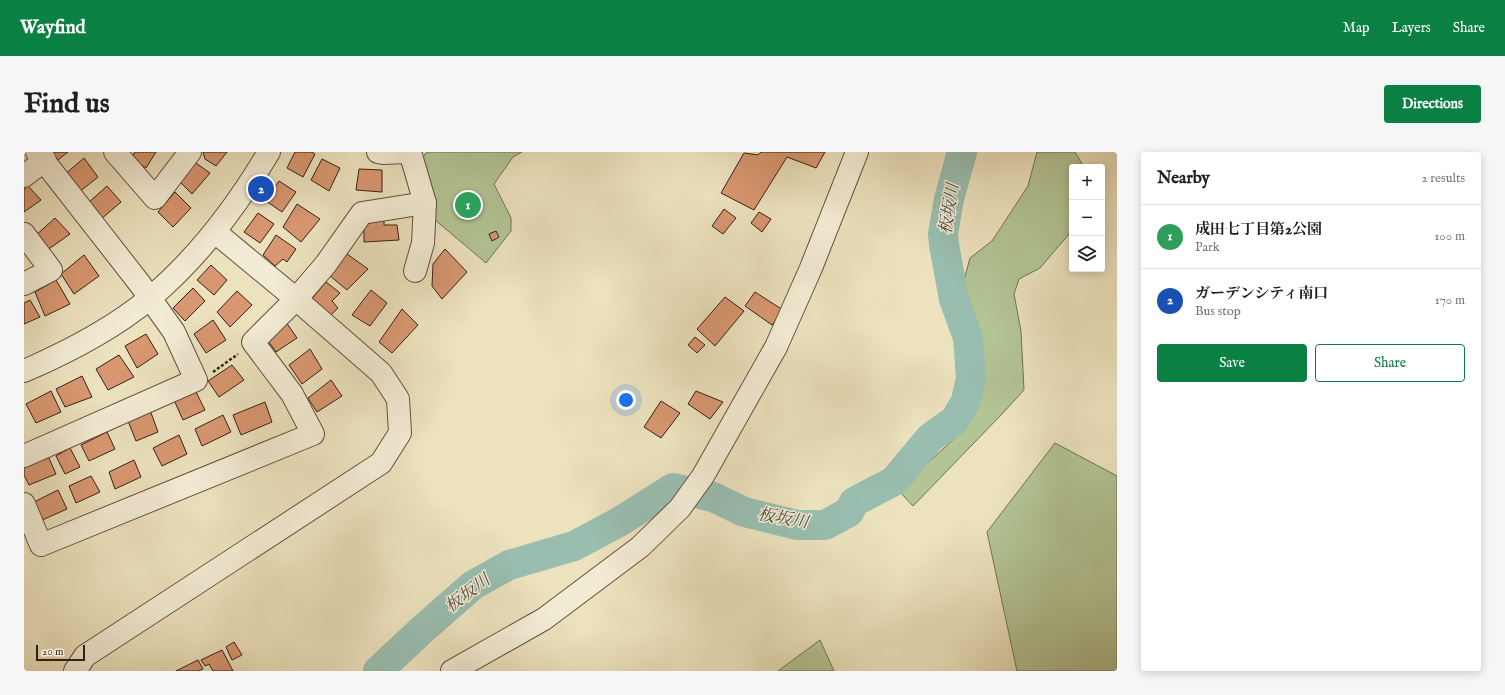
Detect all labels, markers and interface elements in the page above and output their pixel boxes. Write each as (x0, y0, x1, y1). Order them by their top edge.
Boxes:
text: Wayfind (20, 16, 86, 40)
text: Map (1343, 19, 1370, 37)
text: Layers (1392, 19, 1431, 37)
text: Share (1453, 19, 1485, 37)
button: Directions (1384, 85, 1481, 123)
text: Find us (24, 87, 110, 122)
map controls (1069, 164, 1105, 272)
button: + (1069, 164, 1105, 200)
text: Nearby (1157, 168, 1210, 189)
text: 2 results (1421, 170, 1465, 187)
pin: 2 (248, 174, 274, 204)
water label: 板坂川 (936, 180, 965, 236)
pin: 1 (455, 190, 481, 220)
button: − (1069, 200, 1105, 236)
text: 成田七丁目第2公園 (1195, 220, 1322, 239)
text: 1 (1168, 228, 1172, 245)
text: 100 m (1435, 228, 1465, 245)
button: layers (1069, 236, 1105, 272)
text: Park (1195, 239, 1220, 256)
text: ガーデンシティ南口 (1195, 284, 1328, 303)
text: 2 (1167, 292, 1173, 309)
text: 170 m (1435, 292, 1465, 309)
text: Bus stop (1195, 303, 1241, 320)
button: Save (1157, 344, 1307, 382)
button: Share (1315, 344, 1465, 382)
your location (616, 390, 636, 410)
water label: 板坂川 (756, 504, 812, 534)
water label: 板坂川 (441, 569, 496, 618)
scale bar (36, 643, 85, 662)
text: 20 m (42, 645, 63, 659)

